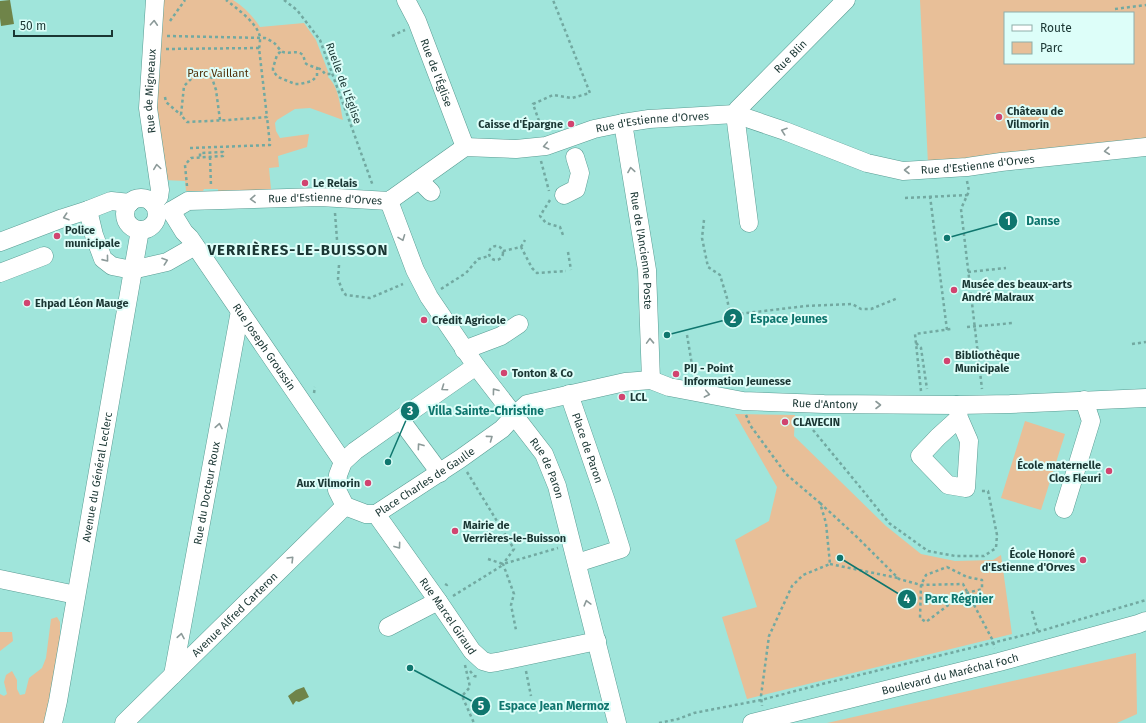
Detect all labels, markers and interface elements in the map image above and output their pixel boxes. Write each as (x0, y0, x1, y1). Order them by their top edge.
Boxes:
scale bar (14, 12, 112, 38)
legend (1004, 12, 1134, 64)
text: 50 m (20, 19, 46, 33)
one-way arrow (149, 20, 158, 26)
text: Route (1040, 21, 1072, 35)
street label: Rue de l'Église (417, 37, 455, 109)
street label: Rue Blin (771, 37, 810, 76)
street label: Ruelle de L'Église (323, 40, 365, 126)
text: Parc (1040, 41, 1063, 55)
street label: Rue de Migneaux (142, 48, 159, 134)
park label: Parc Vaillant (187, 67, 249, 80)
place label: Château de Vilmorin (1006, 105, 1063, 131)
street label: Rue d'Estienne d'Orves (594, 110, 709, 136)
marker: Château de Vilmorin (994, 112, 1004, 122)
place label: Caisse d'Épargne (478, 117, 563, 131)
marker: Caisse d'Épargne (566, 119, 576, 129)
one-way arrow (780, 127, 787, 135)
one-way arrow (543, 141, 549, 149)
one-way arrow (1104, 146, 1110, 155)
street label: Rue d'Estienne d'Orves (920, 153, 1035, 177)
one-way arrow (153, 164, 162, 170)
one-way arrow (904, 166, 910, 174)
one-way arrow (627, 167, 636, 173)
place label: Le Relais (313, 177, 358, 190)
marker: Le Relais (300, 178, 310, 188)
street label: Rue d'Estienne d'Orves (268, 191, 383, 208)
street label: Rue de l'Ancienne Poste (627, 191, 654, 310)
one-way arrow (250, 195, 256, 203)
callout: Danse (998, 209, 1068, 233)
one-way arrow (63, 212, 70, 221)
text: 1 (1005, 214, 1011, 228)
text: Danse (1026, 214, 1060, 228)
place label: Police municipale (65, 224, 120, 250)
marker: Police municipale (52, 231, 62, 241)
one-way arrow (398, 234, 406, 241)
district label: VERRIÈRES-LE-BUISSON (206, 241, 389, 259)
one-way arrow (101, 255, 108, 262)
one-way arrow (161, 258, 168, 266)
place label: Musée des beaux-arts André Malraux (961, 278, 1073, 304)
marker: Musée des beaux-arts André Malraux (949, 285, 959, 295)
place label: Ehpad Léon Mauge (35, 297, 129, 310)
marker: Ehpad Léon Mauge (22, 298, 32, 308)
street label: Rue Joseph Groussin (230, 301, 298, 393)
callout: Espace Jeunes (723, 306, 836, 330)
text: 2 (730, 312, 736, 326)
text: Espace Jeunes (750, 312, 828, 326)
place label: Crédit Agricole (432, 314, 506, 327)
marker: Crédit Agricole (419, 315, 429, 325)
one-way arrow (645, 338, 654, 344)
place label: Bibliothèque Municipale (955, 349, 1020, 375)
marker: Bibliothèque Municipale (942, 356, 952, 366)
place label: PIJ - Point Information Jeunesse (684, 362, 791, 388)
place label: Tonton & Co (512, 367, 574, 380)
marker: Tonton & Co (499, 368, 509, 378)
marker: PIJ - Point Information Jeunesse (671, 369, 681, 379)
one-way arrow (441, 383, 448, 391)
one-way arrow (493, 388, 500, 395)
one-way arrow (704, 390, 710, 398)
place label: LCL (630, 391, 648, 404)
marker: LCL (617, 392, 627, 402)
street label: Rue d'Antony (792, 397, 858, 411)
callout: Villa Sainte-Christine (400, 399, 552, 423)
one-way arrow (875, 401, 881, 409)
text: 3 (406, 404, 413, 418)
text: Villa Sainte-Christine (427, 404, 544, 418)
street label: Avenue du Général Leclerc (80, 411, 115, 543)
street label: Place de Paron (569, 411, 605, 485)
place label: CLAVECIN (793, 416, 840, 429)
marker: CLAVECIN (780, 417, 790, 427)
one-way arrow (214, 423, 223, 429)
one-way arrow (486, 435, 493, 443)
street label: Rue de Paron (527, 435, 566, 500)
street label: Rue du Docteur Roux (191, 440, 223, 546)
one-way arrow (417, 443, 425, 450)
street label: Place Charles de Gaulle (373, 445, 477, 520)
place label: École maternelle Clos Fleuri (1017, 458, 1101, 485)
marker: École maternelle Clos Fleuri (1104, 466, 1114, 476)
place label: Aux Vilmorin (296, 477, 360, 490)
marker: Aux Vilmorin (363, 478, 373, 488)
place label: Mairie de Verrières-le-Buisson (462, 519, 566, 545)
marker: Mairie de Verrières-le-Buisson (450, 526, 460, 536)
one-way arrow (393, 542, 401, 549)
place label: École Honoré d'Estienne d'Orves (982, 547, 1076, 574)
marker: École Honoré d'Estienne d'Orves (1078, 555, 1088, 565)
one-way arrow (286, 556, 294, 564)
street label: Avenue Alfred Carteron (189, 570, 281, 660)
street label: Rue Marcel Giraud (417, 575, 479, 657)
callout: Parc Régnier (897, 587, 1002, 611)
text: 4 (904, 592, 911, 606)
text: Parc Régnier (925, 592, 993, 606)
one-way arrow (583, 600, 592, 607)
one-way arrow (176, 633, 184, 640)
street label: Boulevard du Maréchal Foch (880, 651, 1020, 698)
callout: Espace Jean Mermoz (471, 694, 617, 718)
text: 5 (478, 699, 485, 713)
text: Espace Jean Mermoz (499, 699, 610, 713)

